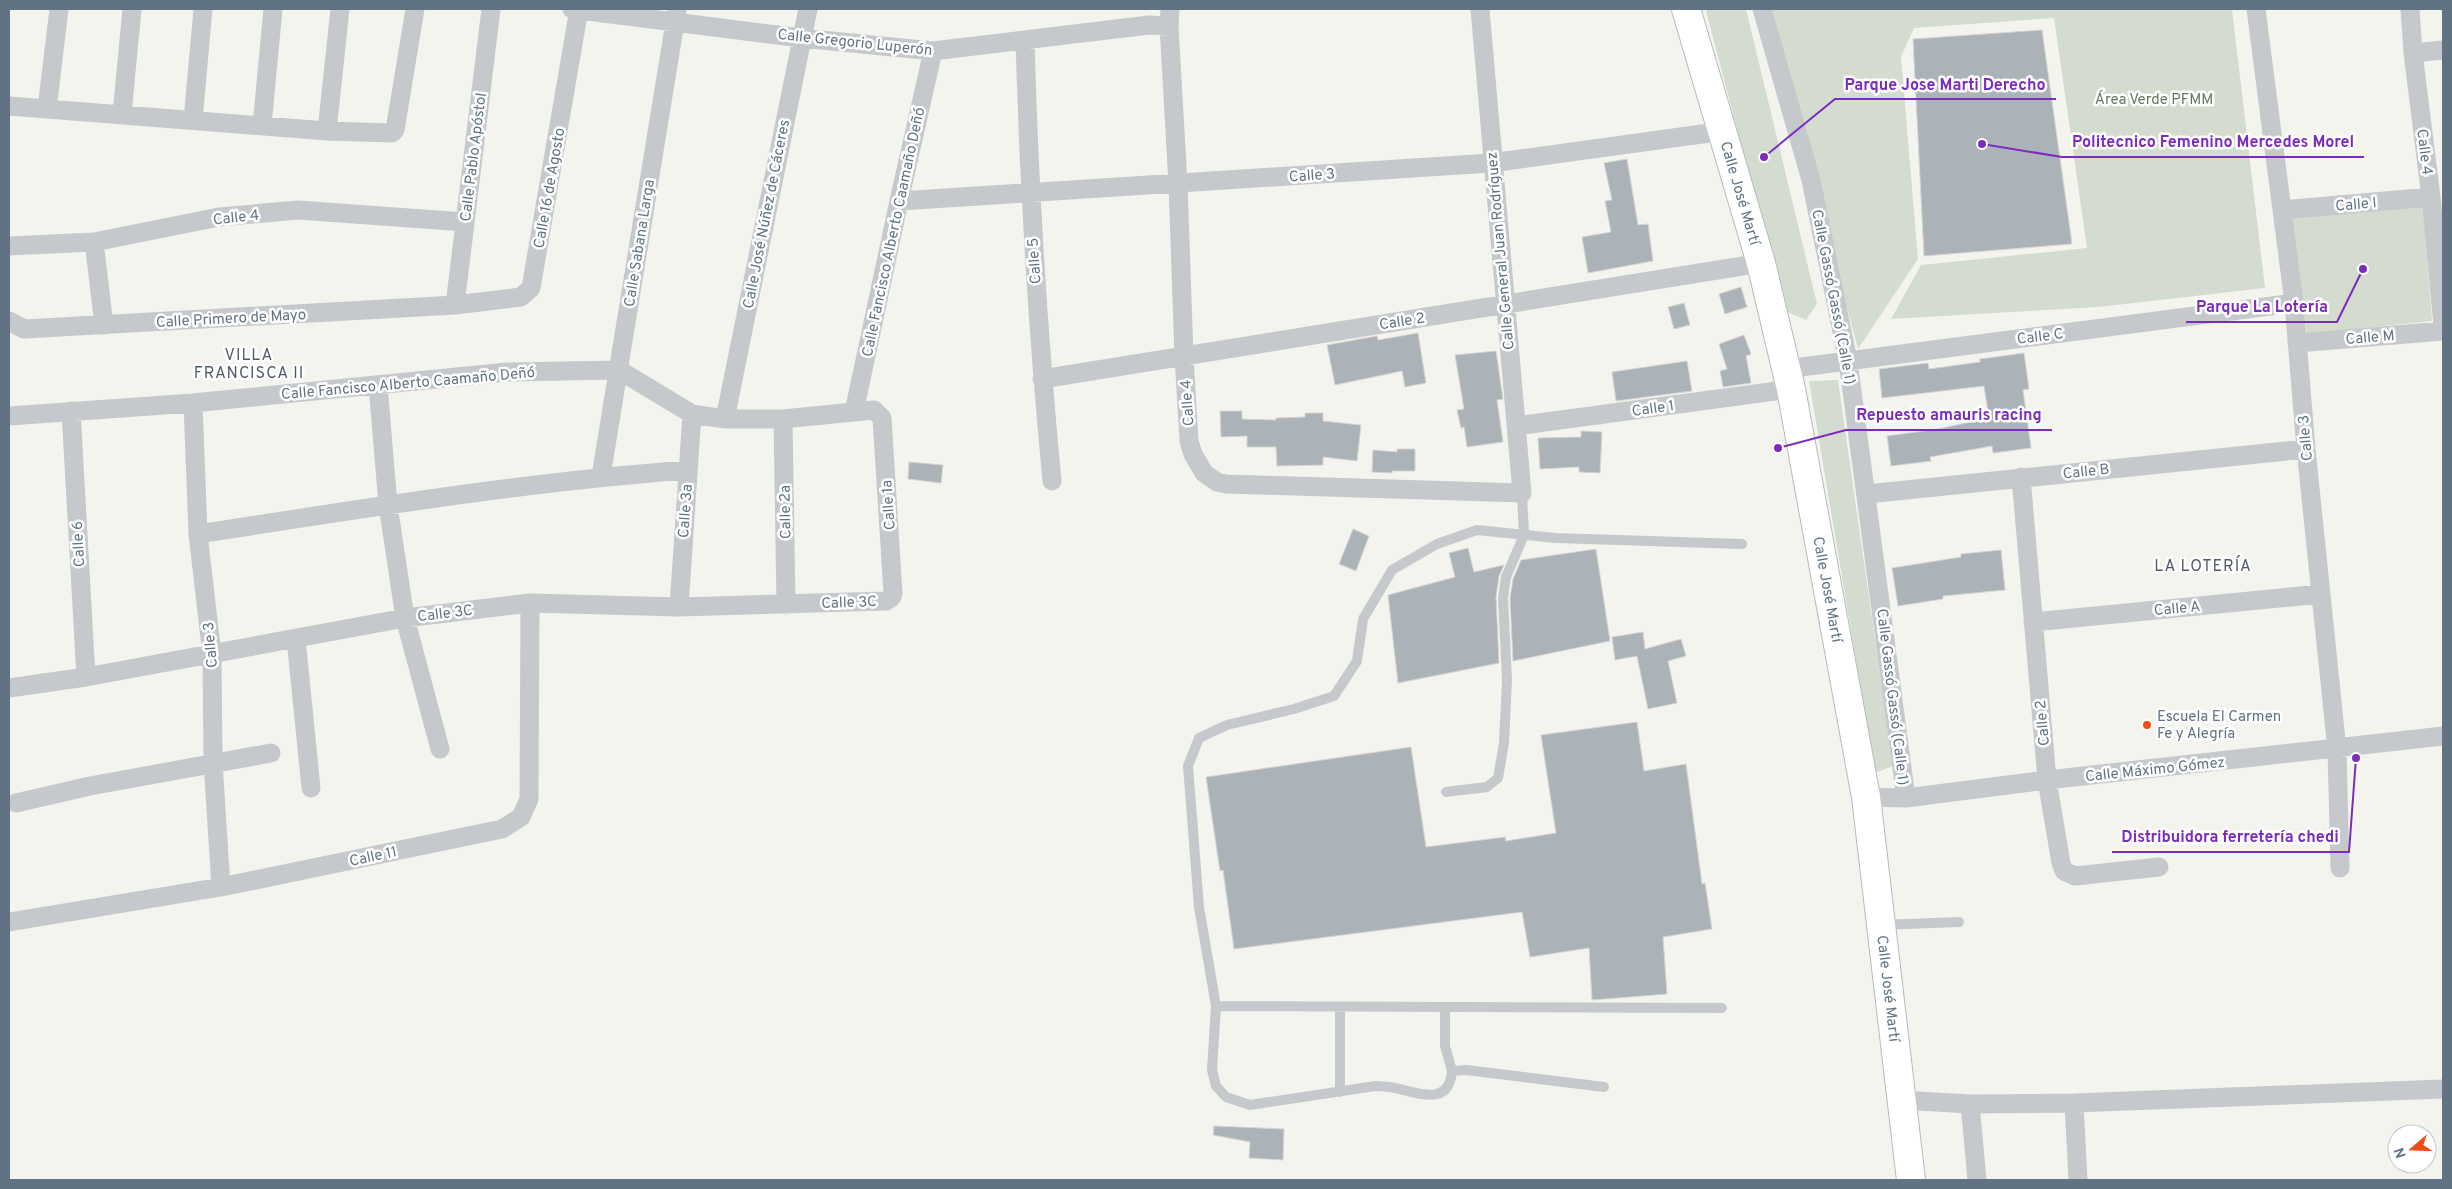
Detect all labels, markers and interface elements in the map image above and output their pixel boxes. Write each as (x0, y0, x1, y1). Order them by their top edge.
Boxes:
street label: Calle Gregorio Luperón (777, 26, 933, 61)
callout: Parque Jose Marti Derecho (1835, 68, 2056, 99)
text: Parque Jose Marti Derecho (1844, 76, 2046, 96)
park label: Área Verde PFMM (2095, 90, 2213, 110)
street label: Calle Pablo Apóstol (457, 92, 492, 223)
street label: Calle Fancisco Alberto Caamaño Deñó (859, 106, 930, 359)
street label: Calle José Núñez de Cáceres (740, 118, 795, 311)
callout: Politecnico Femenino Mercedes Morel (2062, 126, 2364, 157)
street label: Calle 16 de Agosto (531, 127, 570, 250)
street label: Calle 4 (2411, 128, 2436, 176)
text: Politecnico Femenino Mercedes Morel (2072, 133, 2354, 153)
street label: Calle José Martí (1715, 139, 1764, 249)
street label: Calle General Juan Rodríguez (1483, 151, 1520, 351)
street label: Calle 3 (1288, 165, 1336, 188)
street label: Calle Sabana Larga (621, 178, 660, 308)
street label: Calle I (2335, 194, 2378, 217)
street label: Calle 4 (212, 207, 260, 230)
street label: Calle Gassó Gassó (Calle 1) (1806, 208, 1859, 386)
street label: Calle 5 (1024, 237, 1047, 285)
callout: Parque La Lotería (2186, 291, 2337, 322)
text: Parque La Lotería (2196, 298, 2328, 318)
street label: Calle Primero de Mayo (156, 306, 307, 333)
street label: Calle 2 (1378, 309, 1427, 335)
street label: Calle C (2016, 325, 2065, 350)
street label: Calle M (2345, 327, 2395, 350)
district label: VILLA FRANCISCA II (194, 346, 304, 384)
street label: Calle Fancisco Alberto Caamaño Deñó (280, 364, 536, 405)
street label: Calle 4 (1177, 379, 1200, 427)
street label: Calle 1 (1631, 397, 1676, 422)
callout: Repuesto amauris racing (1846, 399, 2052, 430)
text: Repuesto amauris racing (1856, 406, 2042, 426)
street label: Calle 3 (2295, 414, 2318, 462)
street label: Calle B (2062, 461, 2110, 484)
street label: Calle 1a (878, 479, 901, 531)
street label: Calle 3a (675, 483, 698, 539)
street label: Calle 2a (777, 485, 796, 539)
street label: Calle 6 (69, 520, 90, 567)
street label: Calle José Martí (1807, 535, 1846, 645)
district label: LA LOTERÍA (2154, 555, 2252, 577)
street label: Calle 3C (821, 593, 877, 614)
street label: Calle A (2153, 598, 2201, 621)
street label: Calle 3C (416, 602, 474, 627)
street label: Calle Gassó Gassó (Calle 1) (1871, 608, 1912, 787)
street label: Calle 3 (200, 621, 223, 669)
street label: Calle 2 (2032, 699, 2055, 747)
place label: Escuela El Carmen Fe y Alegría (2157, 708, 2281, 744)
marker: Escuela El Carmen Fe y Alegría (2141, 719, 2153, 731)
street label: Calle Máximo Gómez (2084, 754, 2226, 787)
callout: Distribuidora ferretería chedi (2112, 821, 2349, 852)
text: Distribuidora ferretería chedi (2121, 828, 2339, 848)
street label: Calle 11 (348, 843, 399, 872)
street label: Calle José Martí (1871, 934, 1903, 1044)
north arrow (2387, 1124, 2437, 1174)
text: N (2391, 1145, 2411, 1160)

